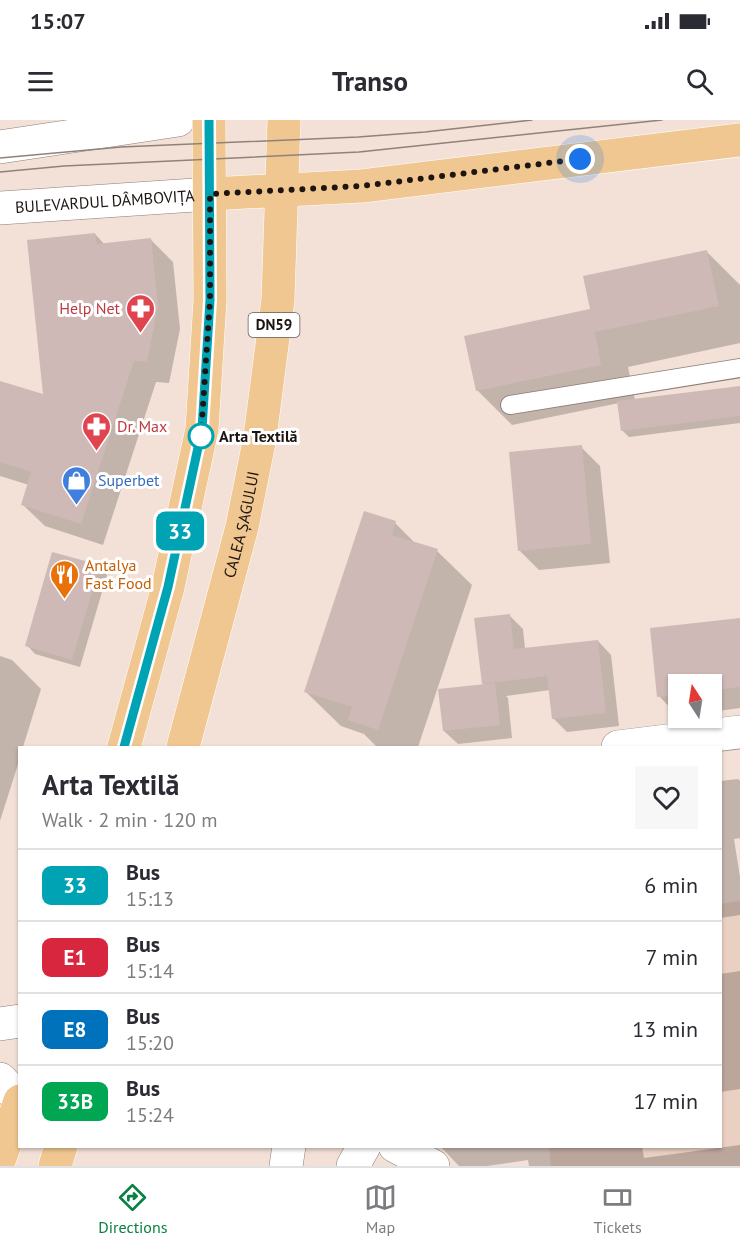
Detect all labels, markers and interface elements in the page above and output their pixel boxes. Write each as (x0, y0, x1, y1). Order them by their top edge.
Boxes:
text: 15:07 (30, 7, 86, 35)
text: Transo (332, 64, 408, 98)
icon: menu (24, 65, 57, 98)
icon: search (683, 65, 716, 98)
your location (565, 144, 595, 174)
street label: BULEVARDUL DÂMBOVIȚA (14, 185, 196, 217)
pharmacy icon: Help Net (125, 292, 157, 334)
place label: Help Net (59, 298, 121, 318)
road number: DN59 (248, 313, 300, 337)
pharmacy icon: Dr. Max (80, 410, 112, 452)
place label: Dr. Max (117, 416, 167, 436)
marker: Arta Textilă (188, 423, 214, 449)
place label: Arta Textilă (219, 426, 298, 446)
shop icon: Superbet (61, 464, 93, 506)
street label: CALEA ȘAGULUI (219, 469, 263, 580)
place label: Superbet (98, 470, 160, 490)
line badge: 33 (153, 512, 207, 550)
text: 33 (168, 518, 192, 545)
place label: Antalya Fast Food (85, 555, 152, 593)
restaurant icon: Antalya Fast Food (48, 558, 80, 600)
north arrow (668, 674, 722, 728)
map controls (668, 674, 722, 728)
text: Arta Textilă (42, 766, 179, 803)
button: heart (635, 766, 698, 829)
text: Walk · 2 min · 120 m (42, 807, 218, 833)
text: Bus (126, 858, 160, 886)
text: 6 min (644, 871, 698, 899)
text: 33 (63, 872, 87, 899)
text: 15:13 (126, 886, 174, 912)
text: Bus (126, 930, 160, 958)
text: 7 min (646, 943, 698, 971)
text: E1 (64, 944, 86, 971)
text: 15:14 (126, 958, 174, 984)
text: Bus (126, 1002, 160, 1030)
text: 13 min (632, 1015, 698, 1043)
text: E8 (64, 1016, 86, 1043)
text: 15:20 (126, 1030, 174, 1056)
text: Bus (126, 1074, 160, 1102)
text: 17 min (634, 1087, 698, 1115)
text: 33B (57, 1088, 93, 1115)
text: 15:24 (126, 1102, 174, 1128)
tab: Directions (98, 1181, 167, 1237)
tab: Map (364, 1181, 397, 1237)
tab: Tickets (594, 1181, 642, 1237)

